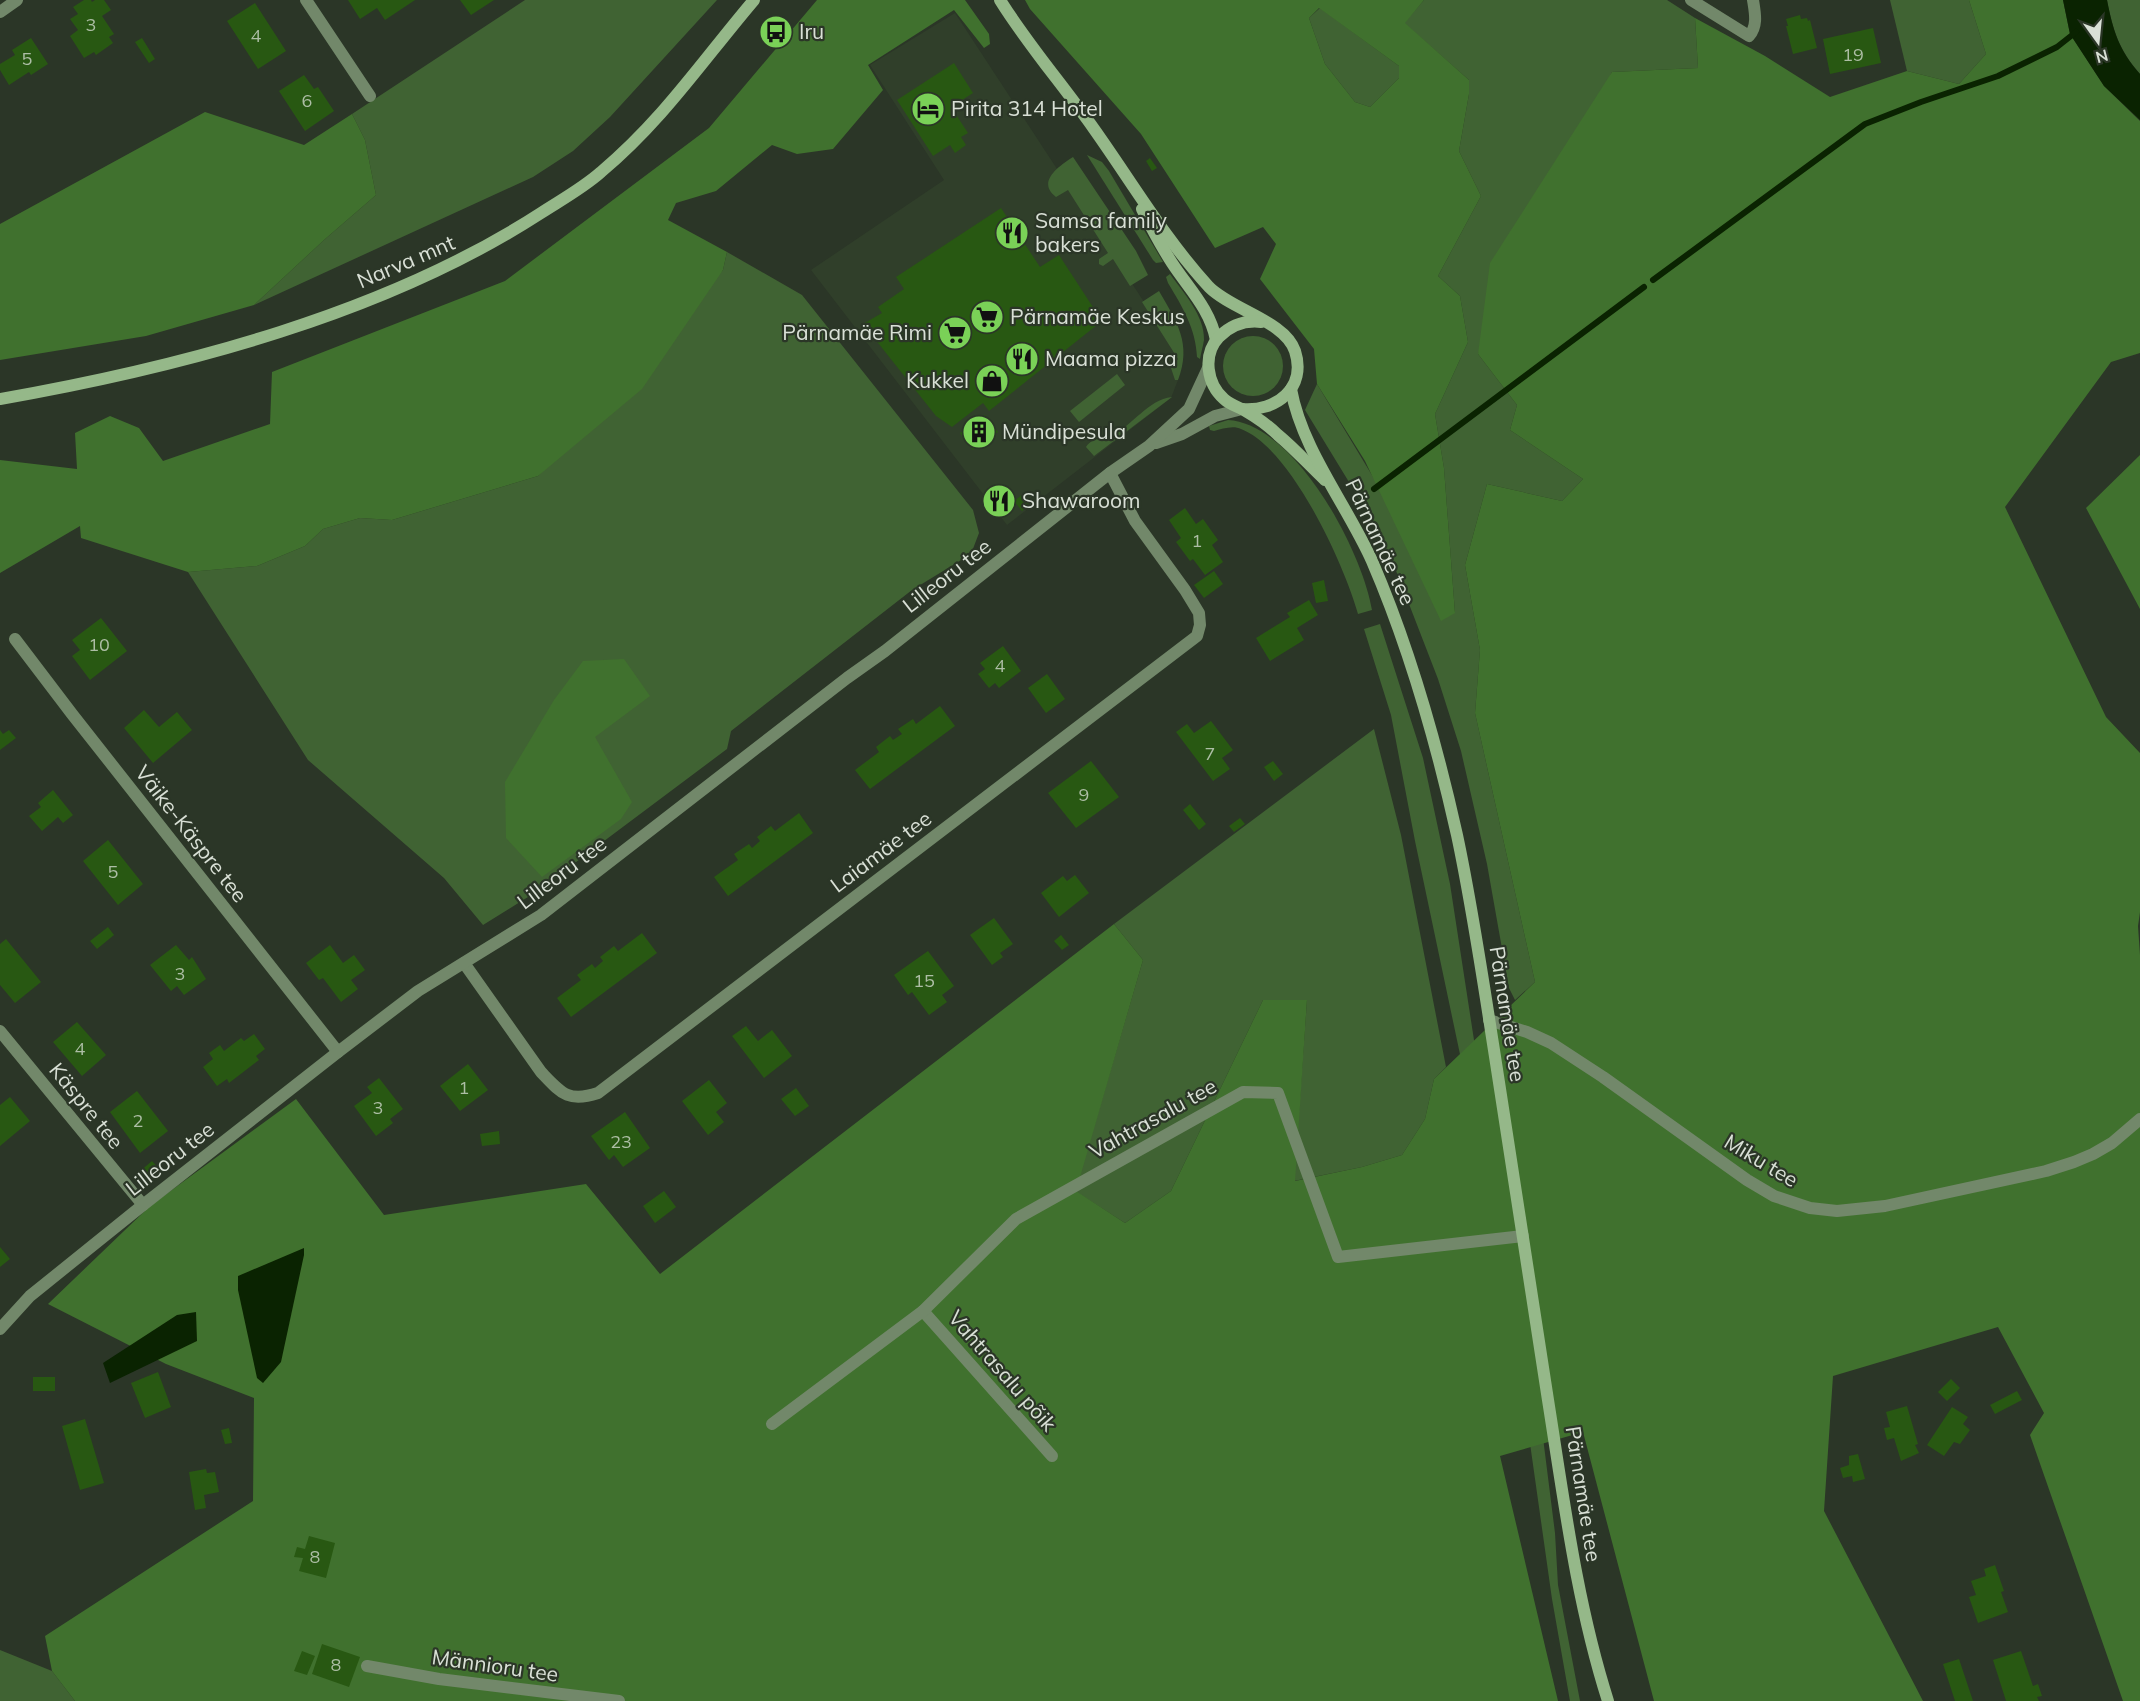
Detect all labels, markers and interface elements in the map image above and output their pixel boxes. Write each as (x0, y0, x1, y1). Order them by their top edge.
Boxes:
north arrow (2068, 12, 2128, 72)
house number: 3 (86, 13, 96, 36)
bus stop icon: Iru (758, 14, 794, 50)
place label: Iru (799, 18, 824, 44)
house number: 4 (251, 24, 262, 47)
house number: 19 (1842, 43, 1864, 66)
text: N (2093, 45, 2110, 68)
house number: 5 (22, 47, 33, 70)
house number: 6 (302, 89, 312, 112)
hotel icon: Pirita 314 Hotel (910, 91, 946, 127)
place label: Pirita 314 Hotel (951, 95, 1103, 121)
place label: Samsa family bakers (1035, 207, 1167, 257)
restaurant icon: Samsa family bakers (994, 215, 1030, 251)
street label: Narva mnt (353, 229, 458, 293)
supermarket icon: Pärnamäe Keskus (969, 299, 1005, 335)
place label: Pärnamäe Keskus (1010, 303, 1185, 329)
supermarket icon: Pärnamäe Rimi (937, 315, 973, 351)
place label: Pärnamäe Rimi (782, 319, 932, 345)
restaurant icon: Maama pizza (1004, 341, 1040, 377)
place label: Maama pizza (1045, 345, 1177, 371)
shop icon: Kukkel (974, 363, 1010, 399)
place label: Kukkel (906, 367, 969, 393)
building icon: Mündipesula (961, 414, 997, 450)
place label: Mündipesula (1002, 418, 1126, 444)
street label: Pärnamäe tee (1340, 474, 1422, 609)
restaurant icon: Shawaroom (981, 483, 1017, 519)
place label: Shawaroom (1022, 487, 1140, 513)
house number: 1 (1192, 529, 1202, 552)
street label: Lilleoru tee (897, 533, 996, 618)
house number: 10 (88, 633, 110, 656)
house number: 4 (995, 654, 1006, 677)
house number: 7 (1205, 742, 1215, 765)
street label: Väike-Käspre tee (130, 760, 253, 907)
house number: 9 (1079, 783, 1089, 806)
street label: Laiamäe tee (825, 805, 936, 898)
street label: Lilleoru tee (512, 830, 611, 914)
house number: 5 (108, 860, 119, 883)
street label: Pärnamäe tee (1484, 944, 1532, 1083)
house number: 3 (175, 962, 185, 985)
house number: 15 (913, 969, 935, 992)
house number: 4 (75, 1037, 86, 1060)
street label: Käspre tee (44, 1057, 129, 1154)
street label: Vahtrasalu tee (1084, 1072, 1221, 1164)
house number: 1 (459, 1076, 469, 1099)
house number: 3 (373, 1096, 383, 1119)
house number: 2 (133, 1109, 143, 1132)
street label: Lilleoru tee (120, 1116, 219, 1201)
street label: Miku tee (1720, 1128, 1803, 1192)
house number: 23 (610, 1130, 632, 1153)
street label: Vahtrasalu põik (943, 1305, 1062, 1436)
street label: Pärnamäe tee (1560, 1424, 1608, 1563)
house number: 8 (310, 1545, 320, 1568)
street label: Männioru tee (430, 1643, 560, 1687)
house number: 8 (331, 1653, 341, 1676)

